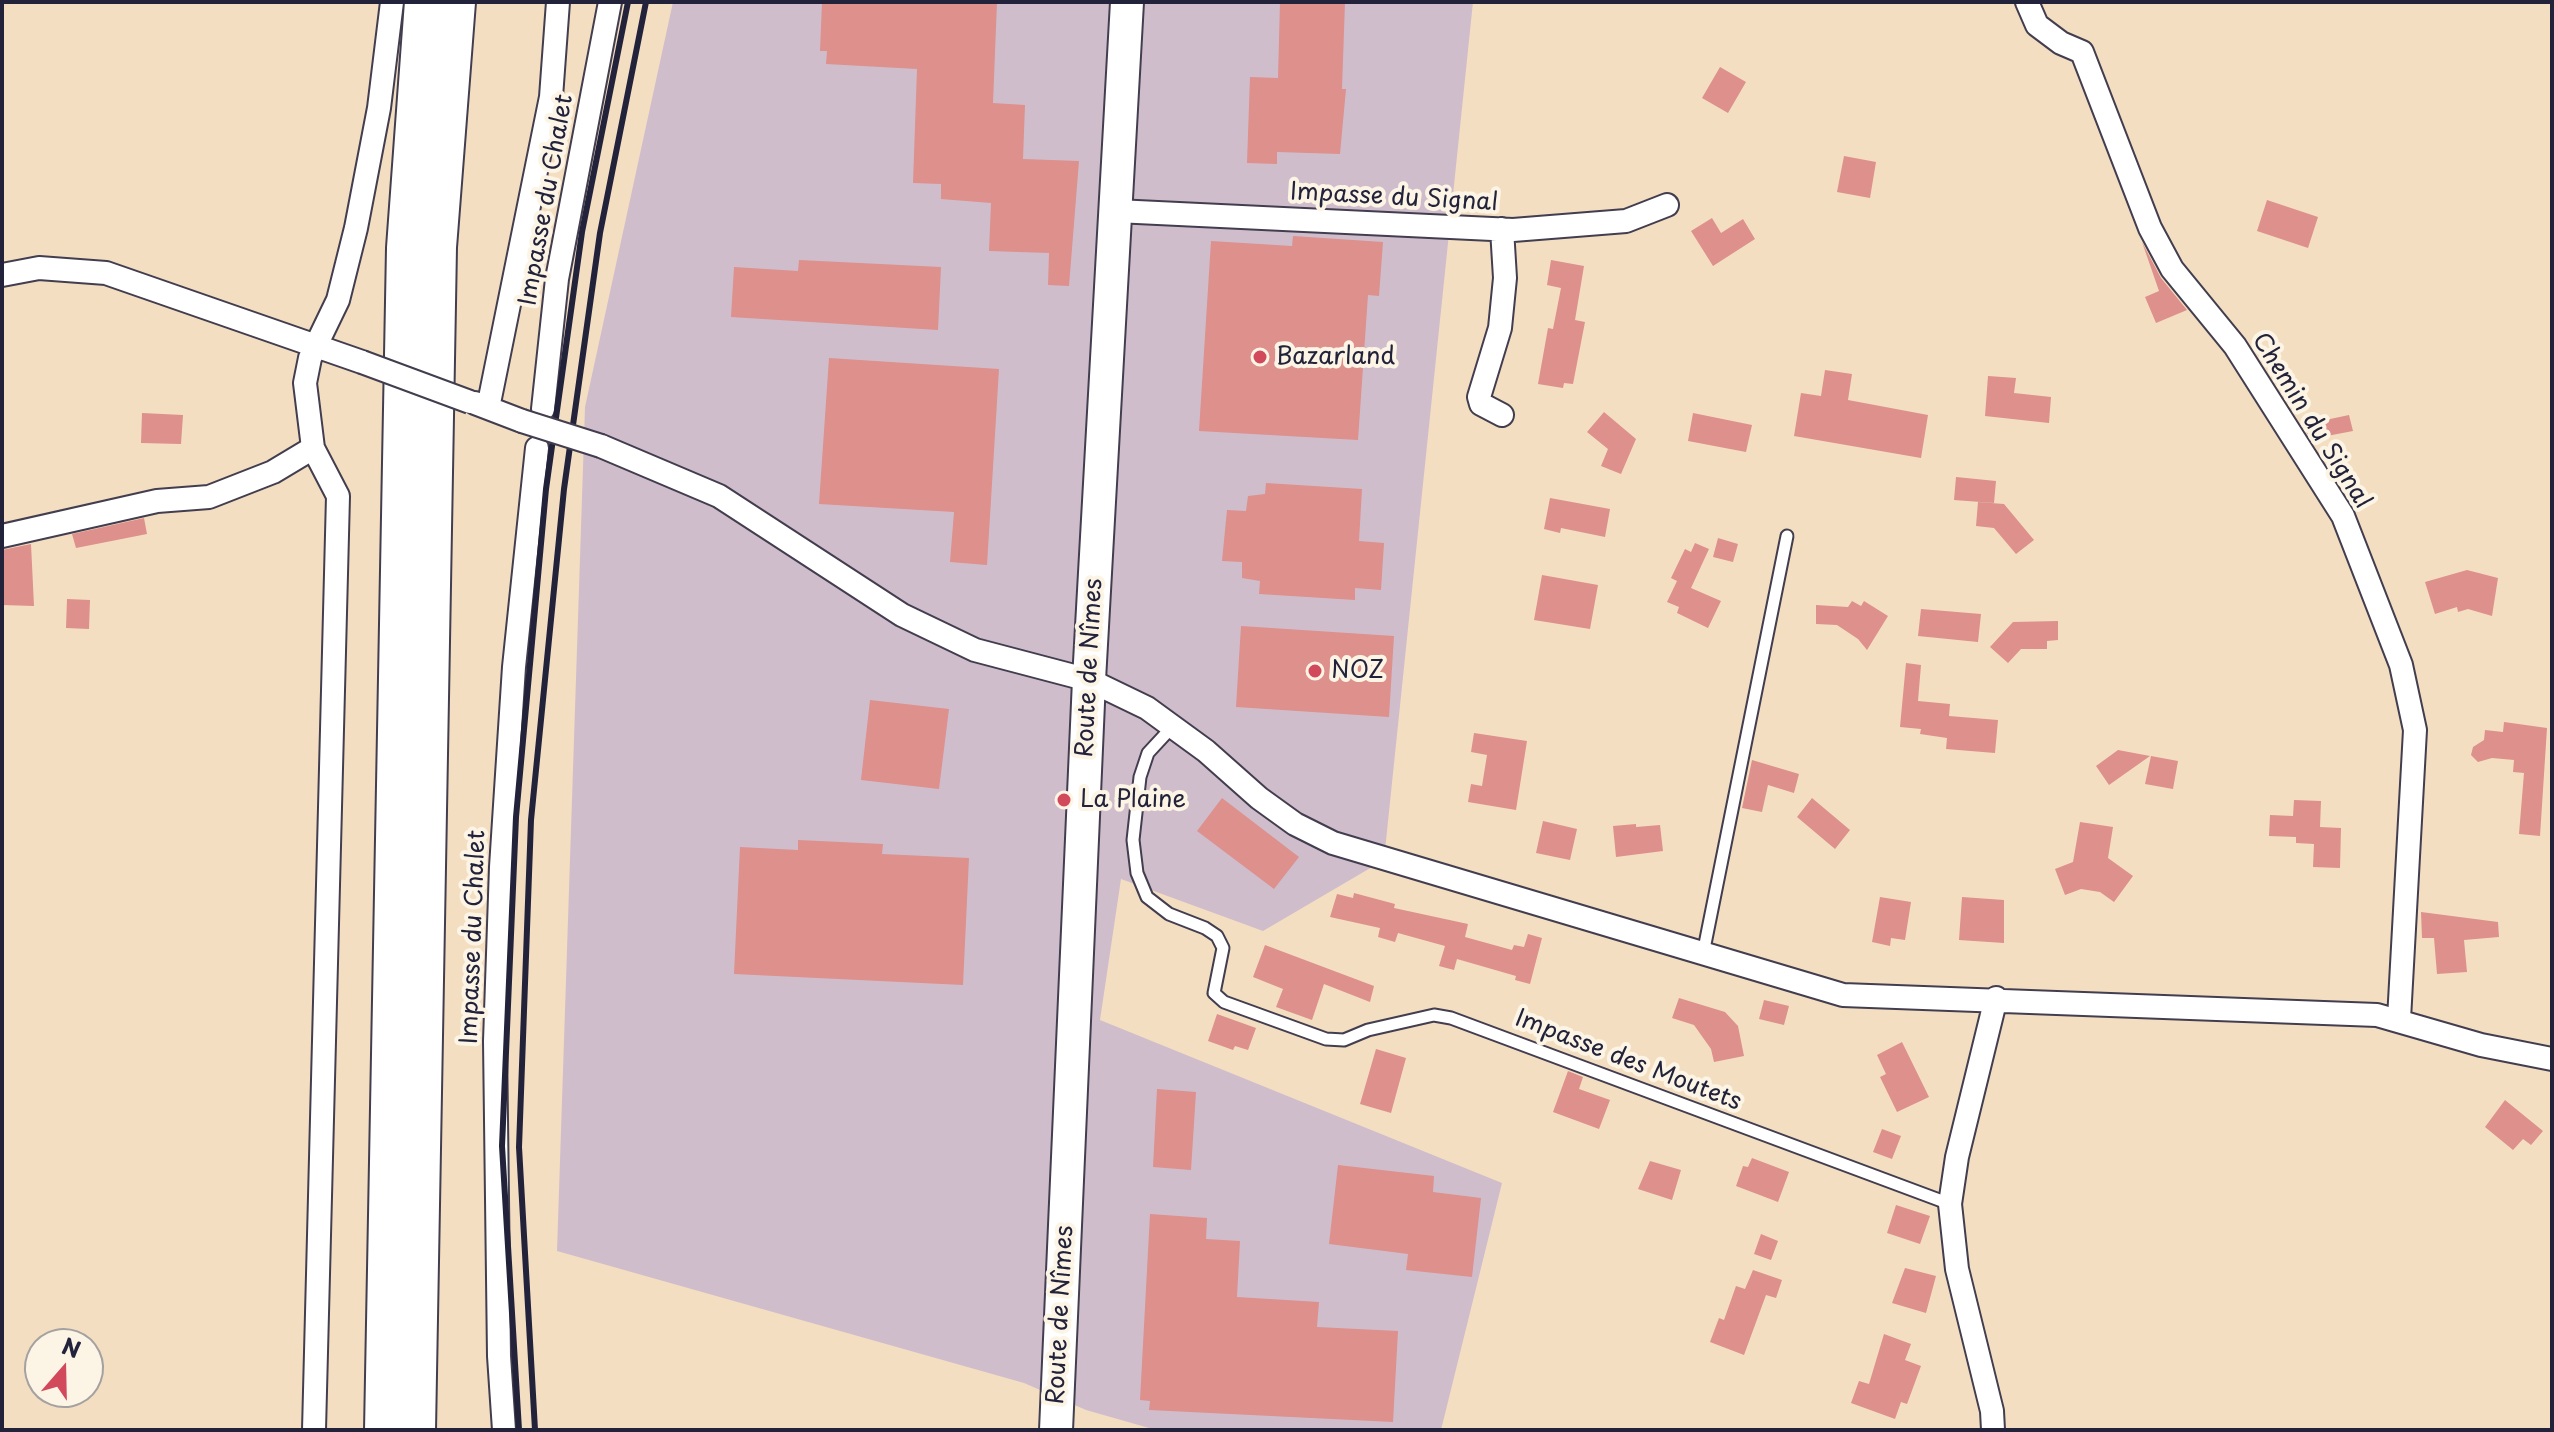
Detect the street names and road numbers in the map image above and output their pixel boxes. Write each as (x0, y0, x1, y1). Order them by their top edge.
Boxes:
street label: Impasse du Chalet (514, 92, 580, 308)
street label: Impasse du Signal (1289, 178, 1499, 218)
street label: Chemin du Signal (2245, 328, 2377, 514)
street label: Route de Nîmes (1071, 578, 1109, 758)
street label: Impasse du Chalet (456, 830, 492, 1044)
street label: Impasse des Moutets (1511, 1005, 1745, 1117)
street label: Route de Nîmes (1042, 1225, 1080, 1405)

